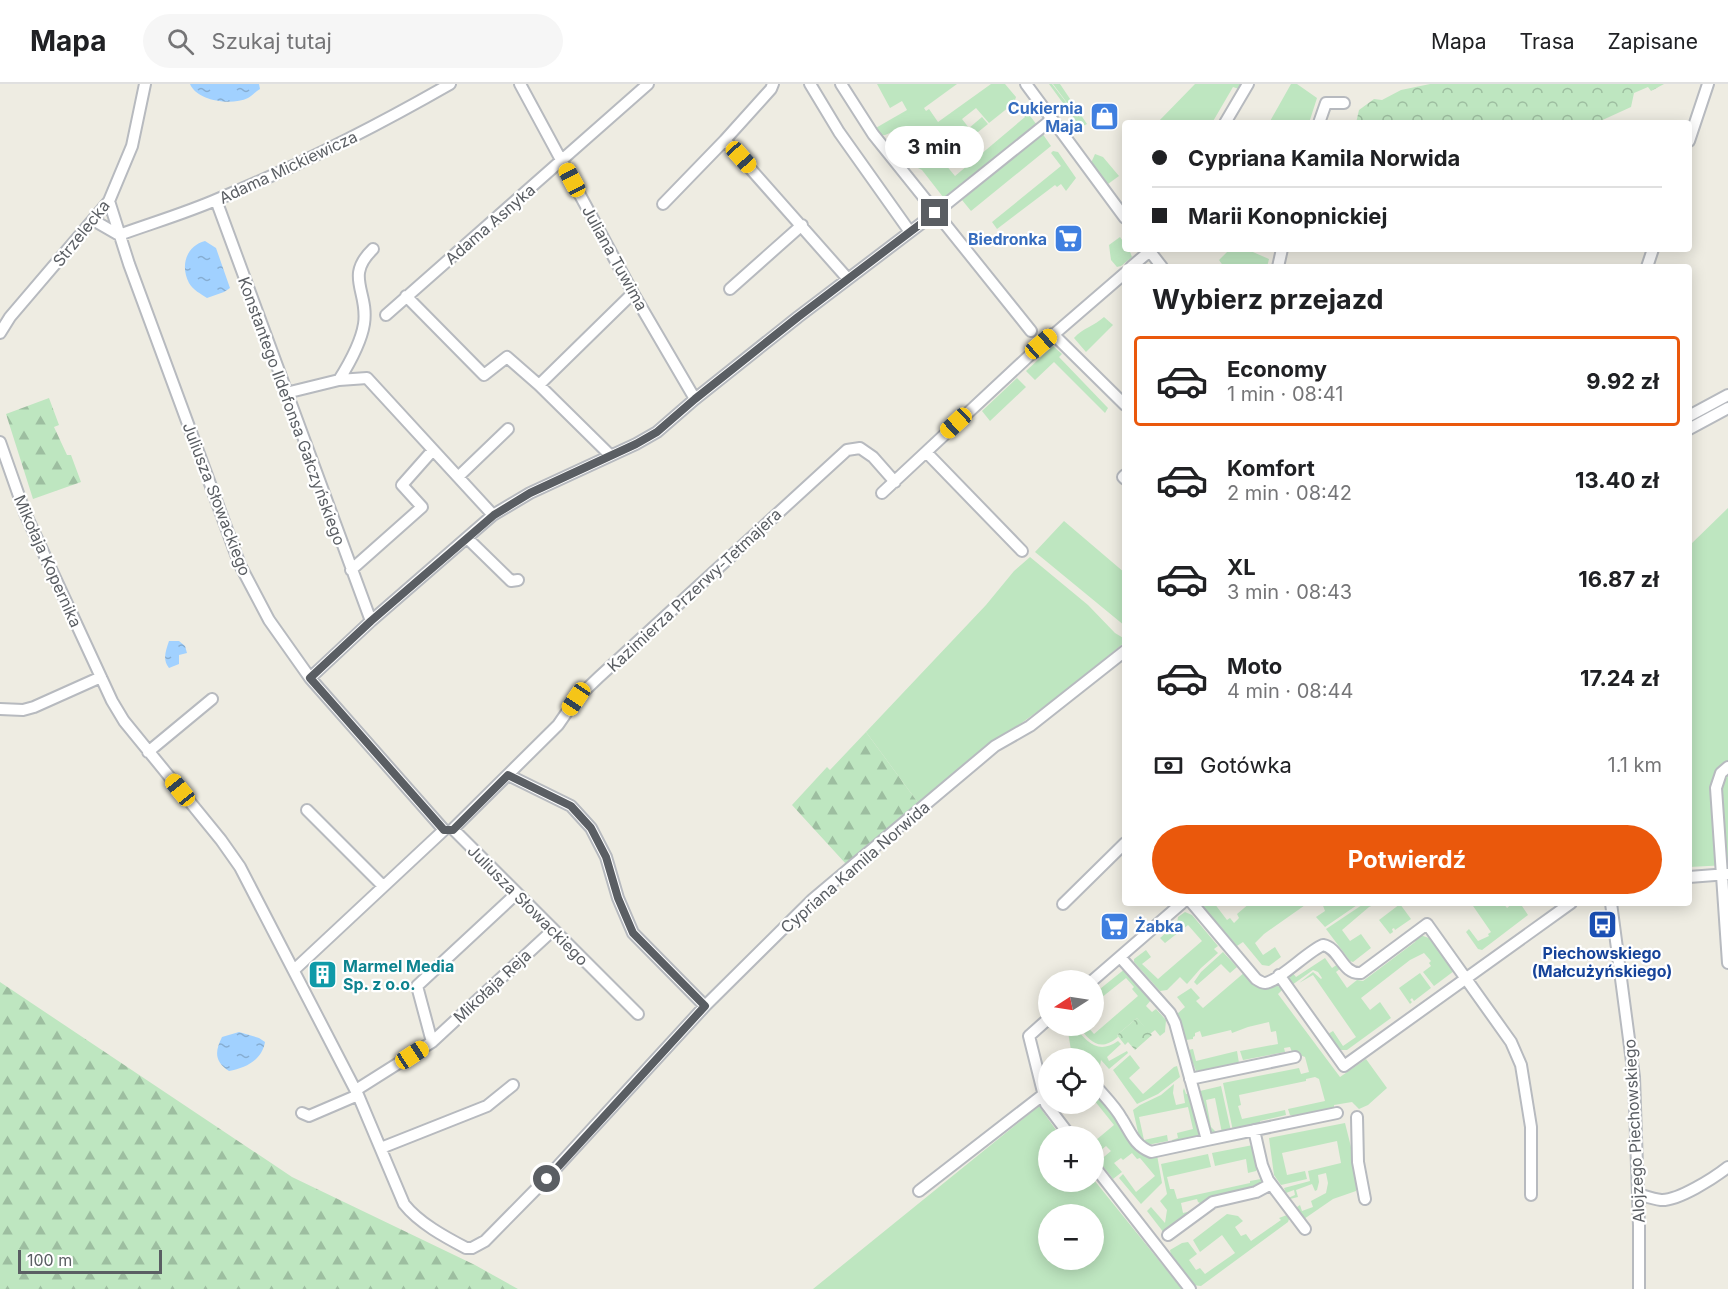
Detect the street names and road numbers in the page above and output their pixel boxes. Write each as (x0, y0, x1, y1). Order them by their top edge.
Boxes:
street label: Adama Mickiewicza (216, 126, 360, 208)
street label: Adama Asnyka (441, 179, 539, 269)
street label: Strzelecka (48, 196, 114, 270)
street label: Juliana Tuwima (578, 202, 652, 314)
street label: Konstantego Ildefonsa Gałczyńskiego (234, 274, 350, 548)
street label: Juliusza Słowackiego (179, 420, 255, 578)
street label: Mikołaja Kopernika (10, 492, 86, 630)
street label: Kazimierza Przerwy-Tetmajera (603, 504, 785, 676)
street label: Cypriana Kamila Norwida (776, 797, 934, 937)
street label: Juliusza Słowackiego (463, 840, 593, 970)
street label: Mikołaja Reja (449, 945, 535, 1027)
street label: Alojzego Piechowskiego (1619, 1038, 1649, 1224)

